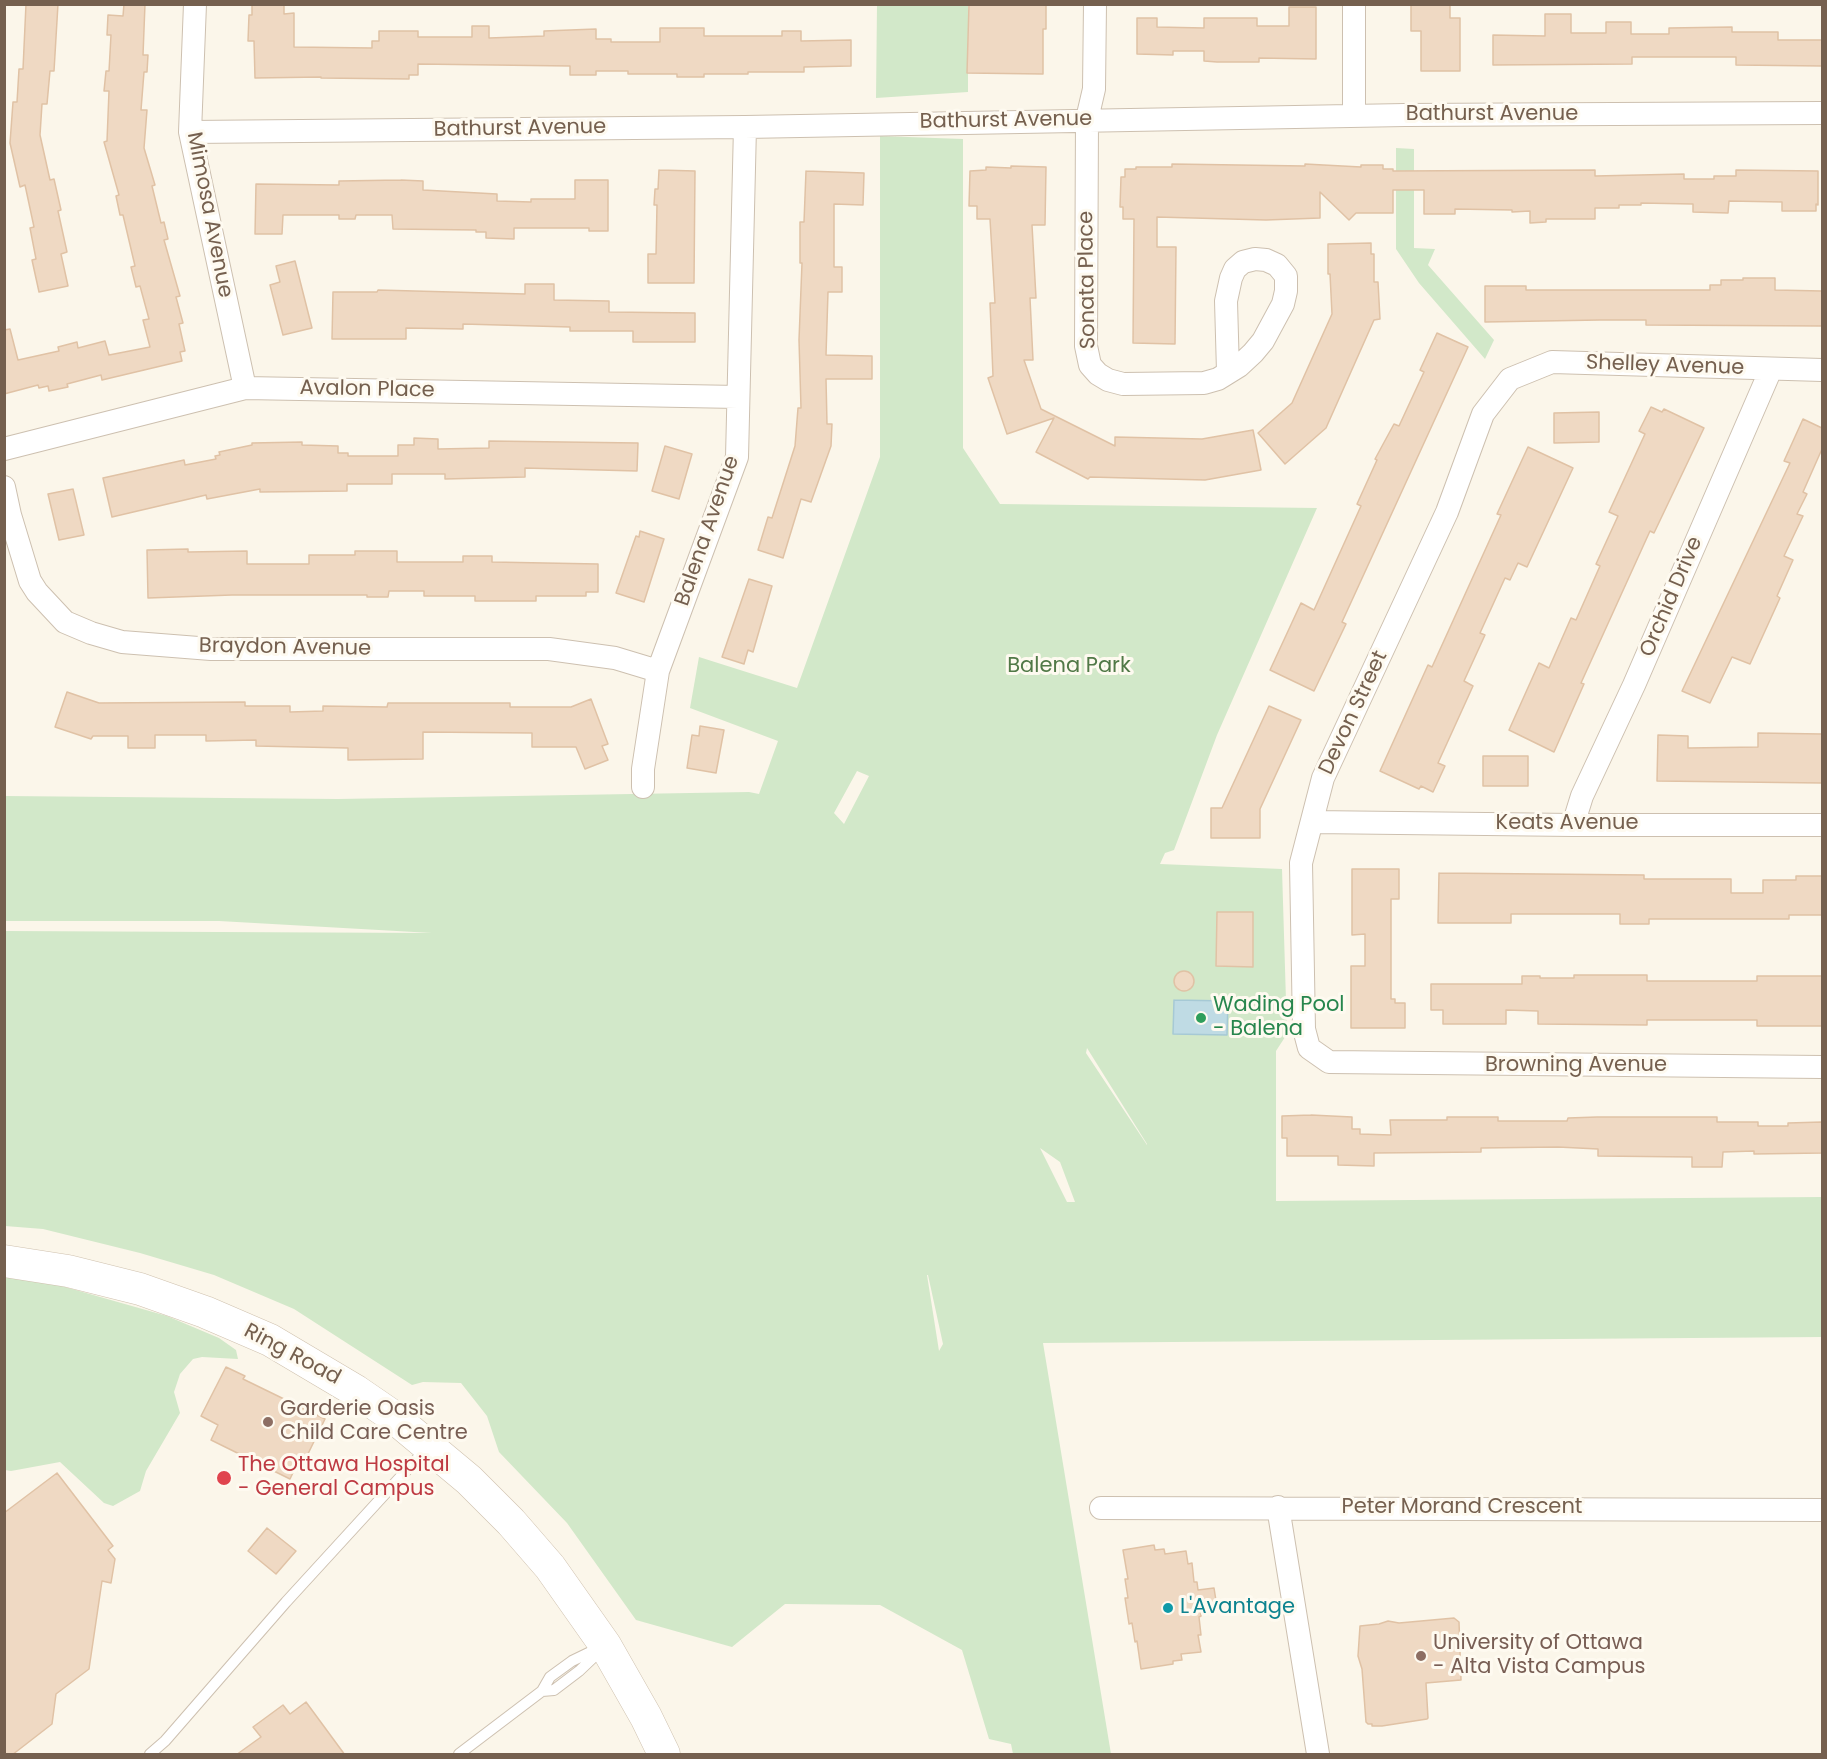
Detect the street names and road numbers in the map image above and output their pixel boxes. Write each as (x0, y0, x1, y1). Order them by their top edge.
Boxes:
street label: Bathurst Avenue (1406, 102, 1578, 128)
street label: Bathurst Avenue (920, 107, 1092, 135)
street label: Bathurst Avenue (434, 115, 606, 143)
street label: Mimosa Avenue (181, 130, 237, 300)
street label: Sonata Place (1074, 211, 1102, 349)
street label: Shelley Avenue (1585, 351, 1745, 381)
street label: Avalon Place (299, 376, 435, 404)
street label: Balena Avenue (670, 453, 746, 609)
street label: Orchid Drive (1635, 533, 1709, 661)
street label: Braydon Avenue (199, 634, 371, 662)
street label: Devon Street (1314, 647, 1394, 779)
street label: Keats Avenue (1496, 811, 1638, 837)
street label: Browning Avenue (1485, 1053, 1667, 1079)
street label: Ring Road (239, 1319, 345, 1391)
street label: Peter Morand Crescent (1342, 1495, 1582, 1521)

